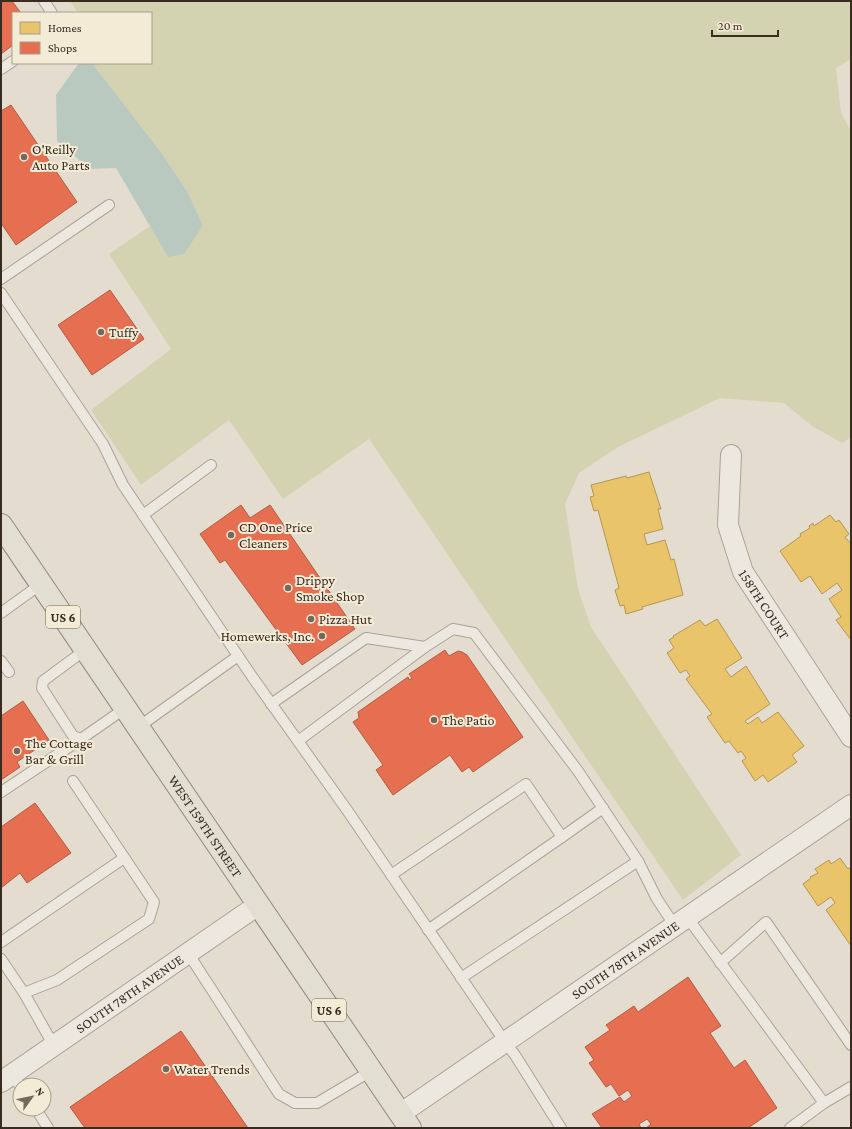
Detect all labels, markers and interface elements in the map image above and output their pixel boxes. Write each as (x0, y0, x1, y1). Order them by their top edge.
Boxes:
legend (12, 12, 152, 64)
scale bar (712, 12, 778, 38)
text: 20 m (718, 19, 743, 33)
text: Homes (48, 21, 82, 35)
text: Shops (48, 41, 77, 55)
place label: O'Reilly Auto Parts (32, 141, 90, 173)
marker: O'Reilly Auto Parts (19, 152, 29, 162)
place label: Tuffy (109, 324, 139, 340)
marker: Tuffy (96, 327, 106, 337)
place label: CD One Price Cleaners (239, 519, 312, 551)
marker: CD One Price Cleaners (226, 530, 236, 540)
street label: 158TH COURT (736, 567, 793, 642)
place label: Drippy Smoke Shop (296, 572, 364, 604)
marker: Drippy Smoke Shop (283, 583, 293, 593)
road number: US 6 (46, 606, 80, 628)
place label: Pizza Hut (319, 611, 372, 627)
marker: Pizza Hut (306, 614, 316, 624)
place label: Homewerks, Inc. (221, 628, 314, 644)
marker: Homewerks, Inc. (317, 631, 327, 641)
place label: The Patio (442, 712, 495, 728)
marker: The Patio (429, 715, 439, 725)
place label: The Cottage Bar & Grill (25, 735, 93, 767)
marker: The Cottage Bar & Grill (12, 746, 22, 756)
street label: WEST 159TH STREET (165, 772, 246, 881)
street label: SOUTH 78TH AVENUE (568, 917, 682, 1002)
street label: SOUTH 78TH AVENUE (73, 951, 187, 1036)
road number: US 6 (312, 999, 346, 1021)
place label: Water Trends (174, 1061, 250, 1077)
marker: Water Trends (161, 1064, 171, 1074)
north arrow (12, 1077, 52, 1117)
text: N (33, 1085, 48, 1098)

